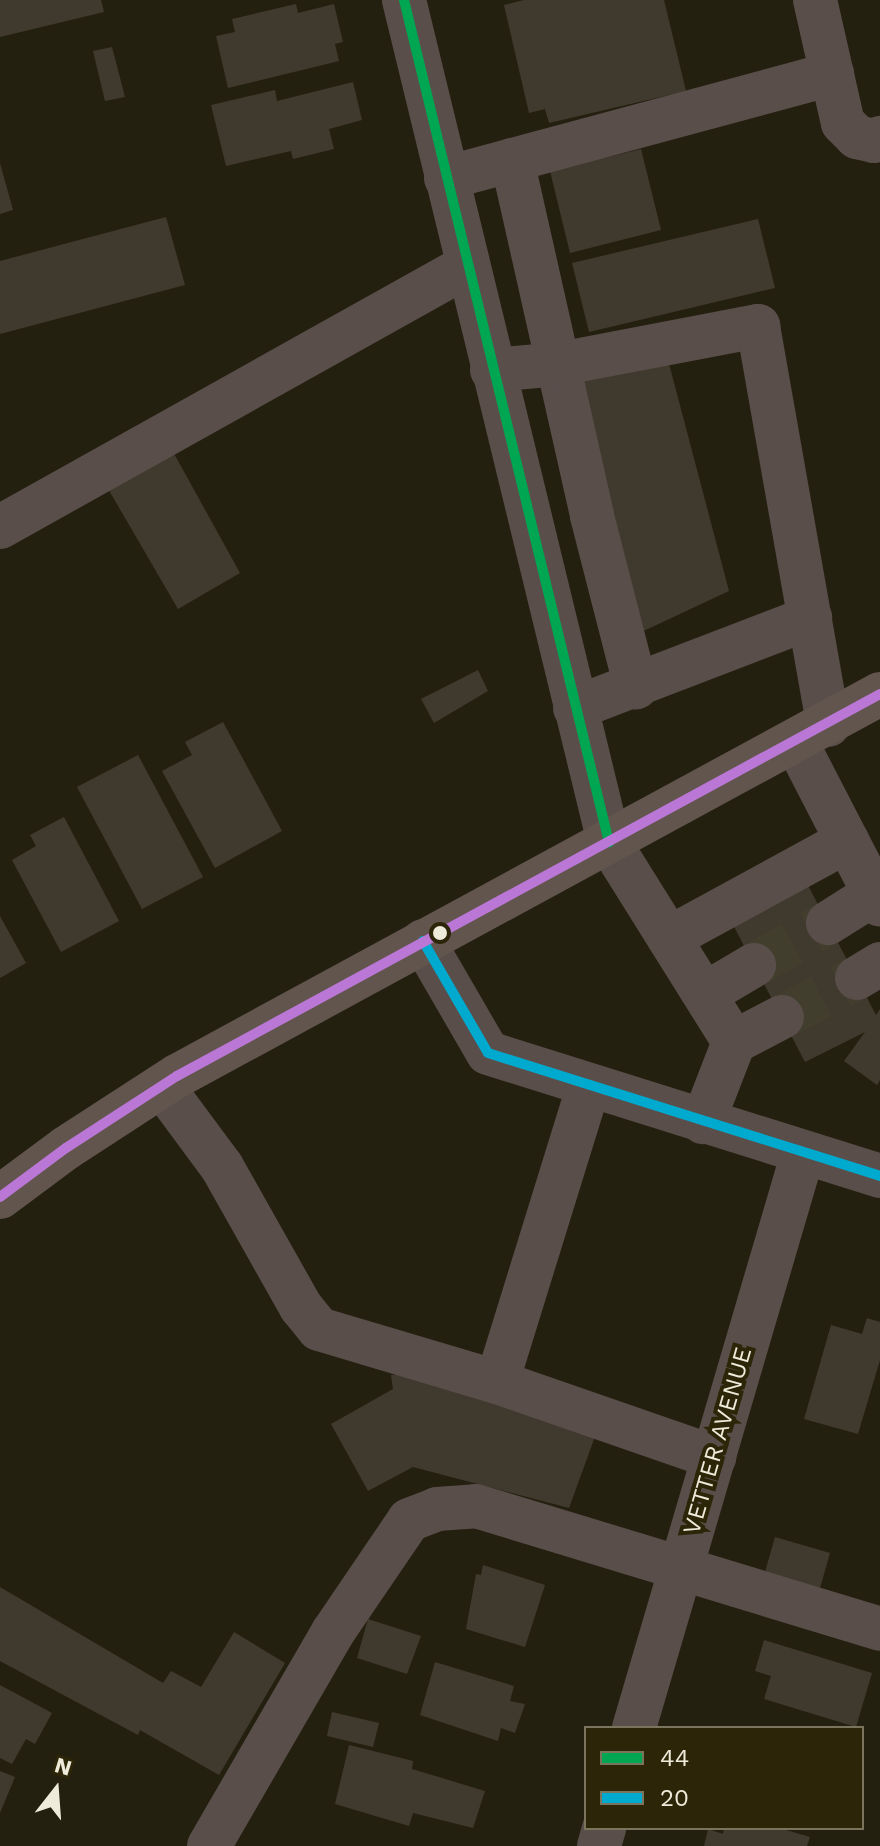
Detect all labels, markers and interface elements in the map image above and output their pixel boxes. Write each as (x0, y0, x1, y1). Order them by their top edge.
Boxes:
unlabelled marker (432, 925, 448, 941)
street label: VETTER AVENUE (677, 1344, 759, 1538)
legend (584, 1726, 864, 1830)
text: 44 (660, 1744, 689, 1772)
north arrow (16, 1750, 96, 1830)
text: N (52, 1752, 75, 1781)
text: 20 (660, 1784, 689, 1812)

